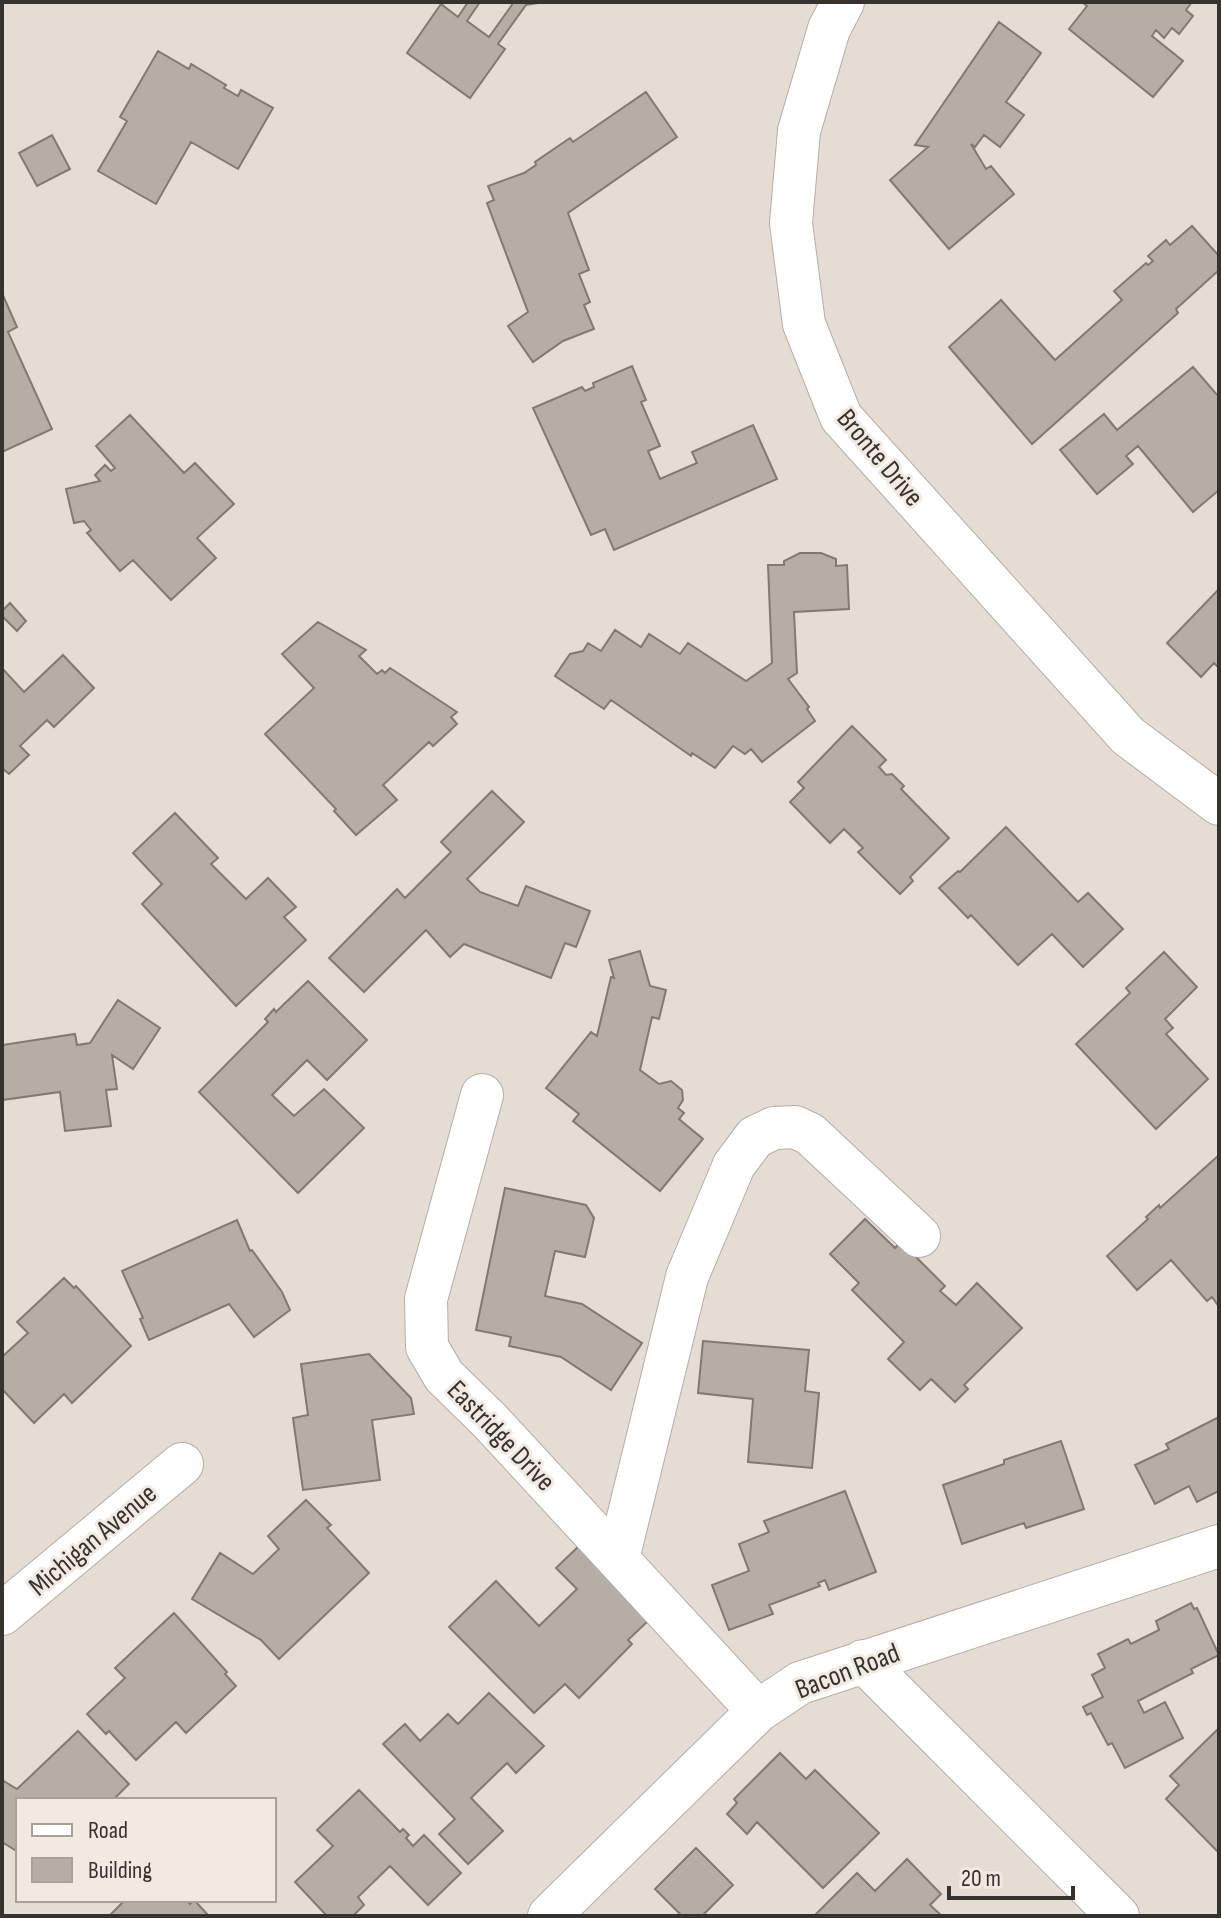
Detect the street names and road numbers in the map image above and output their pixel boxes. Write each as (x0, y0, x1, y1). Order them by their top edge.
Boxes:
street label: Bronte Drive (830, 403, 930, 513)
street label: Eastridge Drive (440, 1374, 562, 1498)
street label: Michigan Avenue (22, 1477, 164, 1603)
street label: Bacon Road (791, 1636, 904, 1706)

